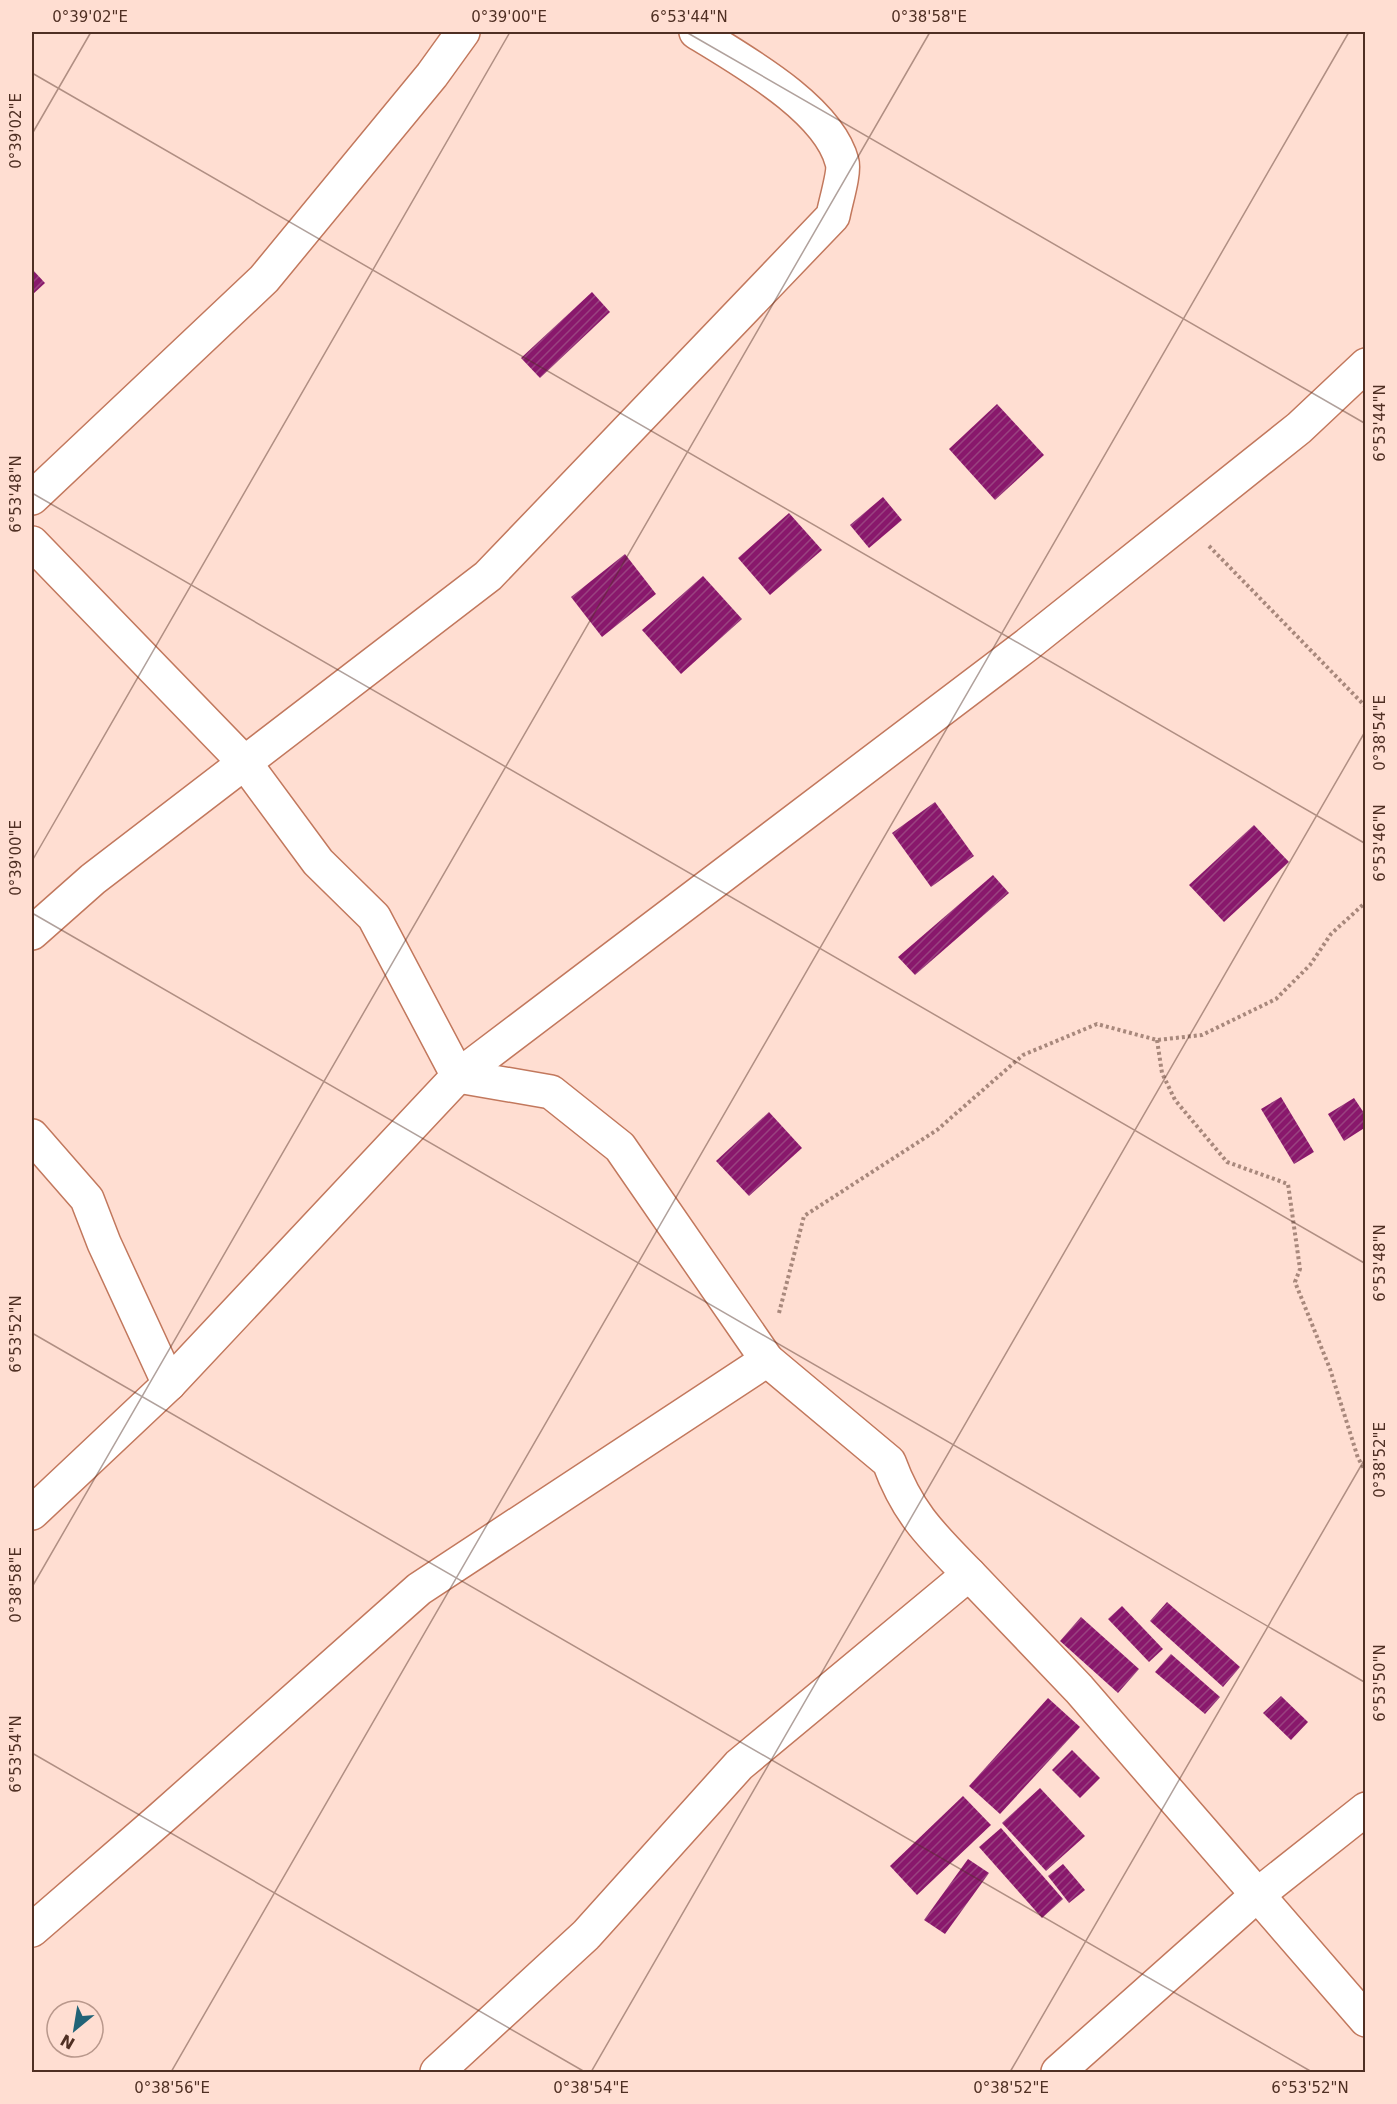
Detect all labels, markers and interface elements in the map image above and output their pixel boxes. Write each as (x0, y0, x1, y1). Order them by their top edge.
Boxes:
text: 0°39'02"E (52, 8, 128, 26)
text: 0°39'00"E (471, 8, 547, 26)
text: 6°53'44"N (650, 8, 728, 26)
text: 0°38'58"E (891, 8, 967, 26)
text: 0°39'02"E (7, 93, 25, 169)
text: 6°53'44"N (1371, 384, 1389, 462)
text: 6°53'48"N (7, 455, 25, 533)
text: 0°38'54"E (1371, 695, 1389, 771)
text: 6°53'46"N (1371, 804, 1389, 882)
text: 0°39'00"E (7, 820, 25, 896)
text: 6°53'48"N (1371, 1224, 1389, 1302)
text: 6°53'52"N (7, 1295, 25, 1373)
text: 0°38'52"E (1371, 1422, 1389, 1498)
text: 0°38'58"E (7, 1547, 25, 1623)
text: 6°53'50"N (1371, 1644, 1389, 1722)
text: 6°53'54"N (7, 1715, 25, 1793)
north arrow (45, 1999, 105, 2059)
text: N (57, 2030, 78, 2053)
text: 0°38'56"E (134, 2079, 210, 2097)
text: 0°38'54"E (553, 2079, 629, 2097)
text: 0°38'52"E (973, 2079, 1049, 2097)
text: 6°53'52"N (1271, 2079, 1349, 2097)

